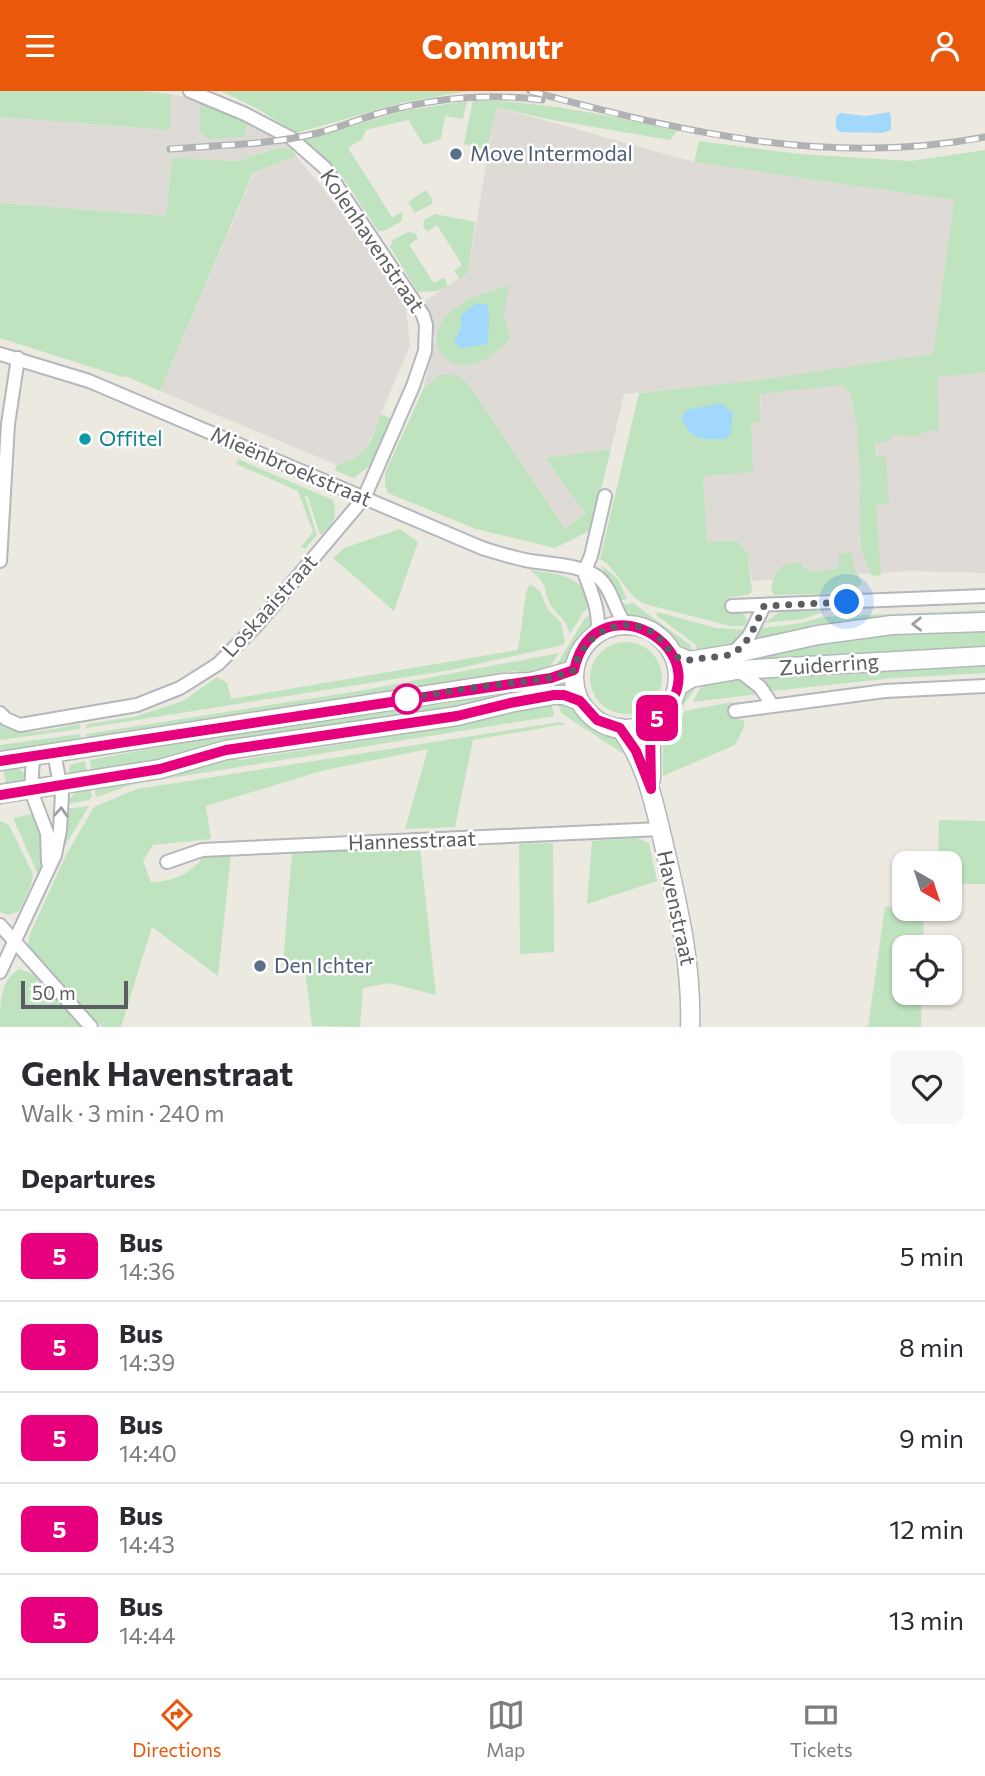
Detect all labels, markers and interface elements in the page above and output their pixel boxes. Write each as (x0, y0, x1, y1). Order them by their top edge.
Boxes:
text: Commutr (422, 26, 563, 66)
icon: menu (21, 27, 59, 65)
icon: person (926, 27, 964, 65)
place label: Move Intermodal (470, 140, 633, 165)
marker: Move Intermodal (448, 146, 464, 162)
street label: Kolenhavenstraat (316, 164, 430, 317)
street label: Mieënbroekstraat (208, 421, 376, 511)
place label: Offitel (99, 425, 163, 450)
marker: Offitel (77, 431, 93, 447)
street label: Loskaaistraat (216, 549, 322, 661)
your location (829, 584, 864, 619)
one-way arrow (911, 617, 922, 632)
street label: Zuiderring (778, 648, 880, 679)
unlabelled marker (392, 684, 422, 714)
line badge: 5 (634, 695, 680, 741)
text: 5 (650, 703, 664, 732)
one-way arrow (53, 806, 68, 817)
street label: Hannesstraat (347, 825, 476, 854)
street label: Havenstraat (653, 848, 702, 967)
north arrow (892, 851, 962, 921)
map controls (892, 851, 962, 1005)
button: locate (892, 935, 962, 1005)
place label: Den Ichter (274, 952, 373, 977)
marker: Den Ichter (252, 958, 268, 974)
scale bar (21, 978, 128, 1010)
text: 50 m (32, 981, 76, 1004)
button: heart (890, 1050, 964, 1124)
text: Genk Havenstraat (21, 1052, 293, 1093)
text: Walk · 3 min · 240 m (21, 1099, 224, 1127)
text: Departures (21, 1162, 156, 1193)
text: Bus (119, 1226, 163, 1257)
text: 5 min (900, 1240, 964, 1271)
text: 5 (53, 1241, 67, 1270)
text: 14:36 (119, 1257, 175, 1285)
text: Bus (119, 1317, 163, 1348)
text: 8 min (899, 1331, 964, 1362)
text: 5 (53, 1332, 67, 1361)
text: 14:39 (119, 1348, 175, 1376)
text: Bus (119, 1408, 163, 1439)
text: 9 min (899, 1422, 964, 1453)
text: 5 (53, 1423, 67, 1452)
text: 14:40 (119, 1439, 177, 1467)
text: Bus (119, 1499, 163, 1530)
text: 12 min (889, 1513, 964, 1544)
text: 5 (53, 1514, 67, 1543)
text: 14:43 (119, 1530, 175, 1558)
text: Bus (119, 1590, 163, 1621)
text: 13 min (889, 1604, 964, 1635)
text: 5 (53, 1605, 67, 1634)
text: 14:44 (119, 1621, 176, 1649)
tab: Directions (132, 1696, 221, 1761)
tab: Map (486, 1696, 525, 1761)
tab: Tickets (790, 1696, 853, 1761)

